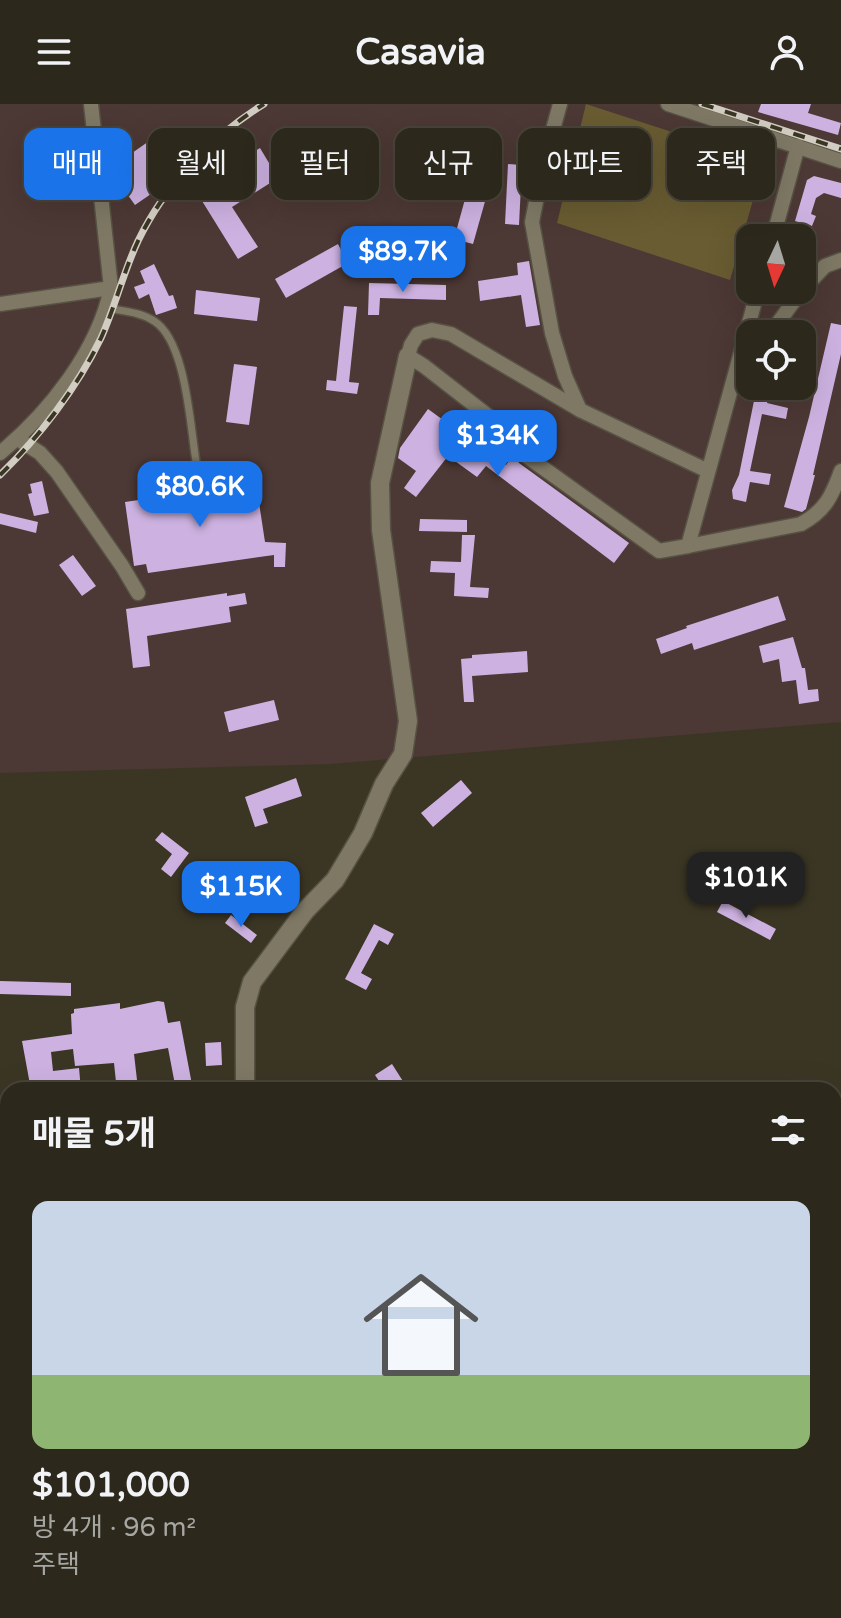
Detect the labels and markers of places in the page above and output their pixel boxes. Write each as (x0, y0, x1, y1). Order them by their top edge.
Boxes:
pin: $89.7K (338, 226, 468, 294)
pin: $134K (442, 410, 554, 478)
pin: $80.6K (135, 461, 265, 529)
pin: $101K (690, 852, 802, 920)
pin: $115K (185, 861, 297, 929)

